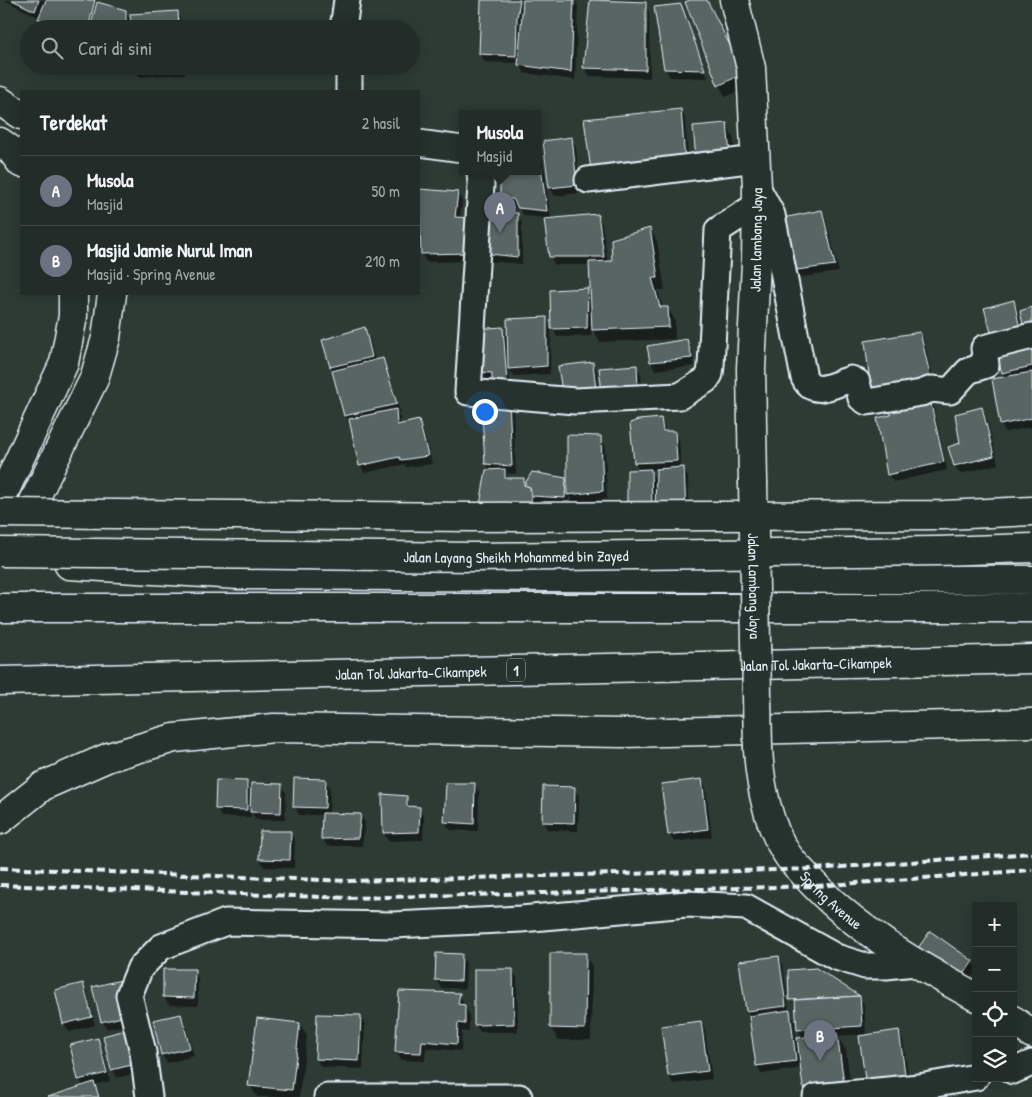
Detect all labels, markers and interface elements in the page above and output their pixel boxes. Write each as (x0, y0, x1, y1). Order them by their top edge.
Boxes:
search box (20, 20, 420, 75)
icon: search (38, 34, 66, 62)
text: Cari di sini (78, 35, 152, 61)
text: Terdekat (40, 108, 107, 137)
popup (459, 110, 541, 175)
text: 2 hasil (362, 112, 400, 134)
text: Musola (477, 119, 523, 145)
text: Masjid (477, 145, 512, 167)
text: Musola (87, 167, 133, 193)
text: A (52, 180, 60, 202)
text: 50 m (372, 180, 400, 202)
street label: Jalan lambang Jaya (745, 188, 767, 292)
pin: A (484, 192, 516, 233)
text: Masjid (87, 193, 123, 215)
text: Masjid Jamie Nurul Iman (87, 237, 253, 263)
text: B (52, 250, 60, 272)
text: 210 m (365, 250, 400, 272)
text: Masjid · Spring Avenue (87, 263, 216, 285)
your location (472, 399, 498, 425)
street label: Jalan Lambang Jaya (743, 533, 766, 639)
street label: Jalan Layang Sheikh Mohammed bin Zayed (403, 545, 629, 568)
street label: Jalan Tol Jakarta–Cikampek (740, 651, 892, 676)
road number: 1 (507, 658, 525, 682)
street label: Jalan Tol Jakarta–Cikampek (335, 660, 487, 684)
street label: Spring Avenue (796, 866, 867, 934)
map controls (972, 902, 1017, 1082)
button: + (972, 902, 1017, 947)
button: − (972, 947, 1017, 992)
button: locate (972, 992, 1017, 1037)
pin: B (804, 1020, 836, 1061)
button: layers (972, 1037, 1017, 1082)

